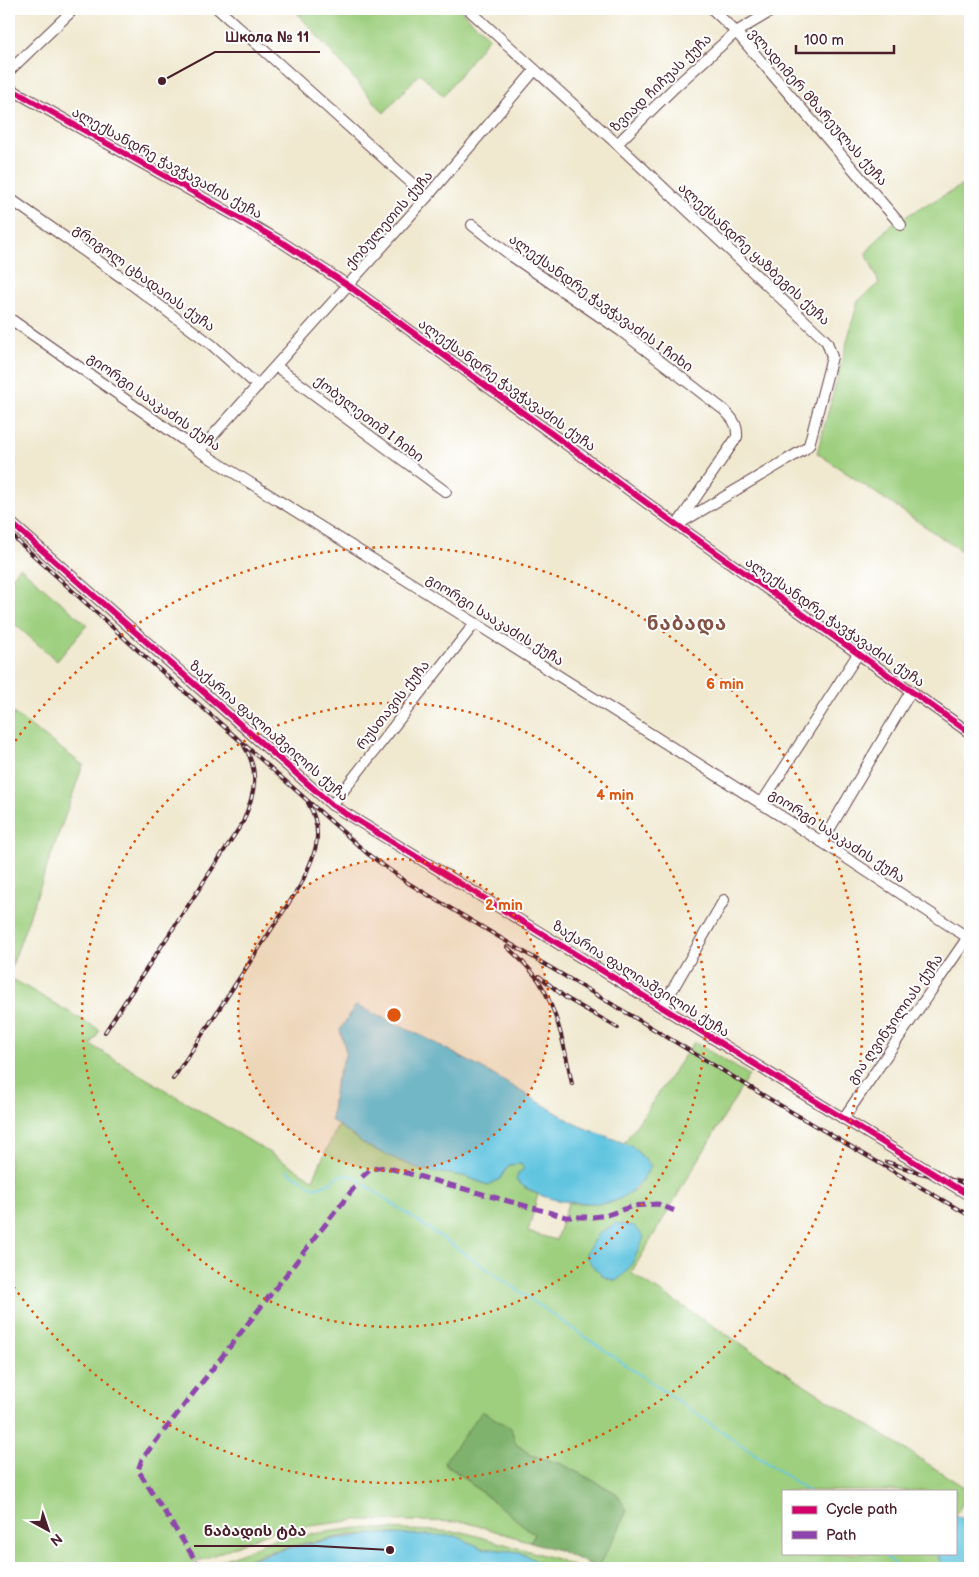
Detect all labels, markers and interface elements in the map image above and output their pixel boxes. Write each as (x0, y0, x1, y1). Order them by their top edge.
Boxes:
callout: Школа № 11 (215, 22, 320, 52)
scale bar (796, 22, 894, 54)
street label: ვლადიმერ მზარეულას ქუჩა (745, 25, 891, 189)
text: Школа № 11 (225, 28, 309, 47)
street label: ზვიად ჩიჩუას ქუჩა (607, 30, 715, 136)
text: 100 m (804, 31, 844, 50)
street label: ალექსანდრე ჭავჭავაძის ქუჩა (69, 103, 265, 223)
street label: ქობულეთის ქუჩა (342, 167, 436, 273)
street label: ალექსანდრე ყაზბეგის ქუჩა (675, 179, 833, 329)
street label: გრიგოლ ცხადაიას ქუჩა (70, 221, 218, 335)
street label: ალექსანდრე ჭავჭავაძის I ჩიხი (506, 230, 696, 376)
street label: ალექსანდრე ჭავჭავაძის ქუჩა (415, 315, 599, 455)
street label: გიორგი სააკაძის ქუჩა (84, 349, 224, 455)
street label: ქობულეთიშ I ჩიხი (311, 372, 427, 466)
street label: ალექსანდრე ჭავჭავაძის ქუჩა (742, 553, 928, 691)
street label: გიორგი სააკაძის ქუჩა (423, 571, 567, 669)
district label: ნაბადა (647, 613, 727, 636)
street label: ზაქარია ფალიაშვილის ქუჩა (186, 657, 352, 805)
street label: რუსთავის ქუჩა (353, 657, 433, 753)
text: 6 min (706, 675, 744, 694)
text: 4 min (596, 786, 634, 805)
street label: გიორგი სააკაძის ქუჩა (766, 786, 908, 886)
text: 2 min (485, 896, 523, 915)
street label: ზაქარია ფალიაშვილის ქუჩა (549, 917, 733, 1041)
street label: გია ღვინჯილიას ქუჩა (844, 951, 946, 1087)
centre of rings (385, 1006, 403, 1024)
legend (782, 1490, 956, 1554)
text: Cycle path (826, 1500, 897, 1519)
north arrow (22, 1504, 72, 1554)
callout: ნაბადის ტბა (194, 1516, 317, 1546)
text: ნაბადის ტბა (204, 1522, 306, 1541)
text: Path (826, 1526, 856, 1545)
text: N (47, 1530, 66, 1549)

